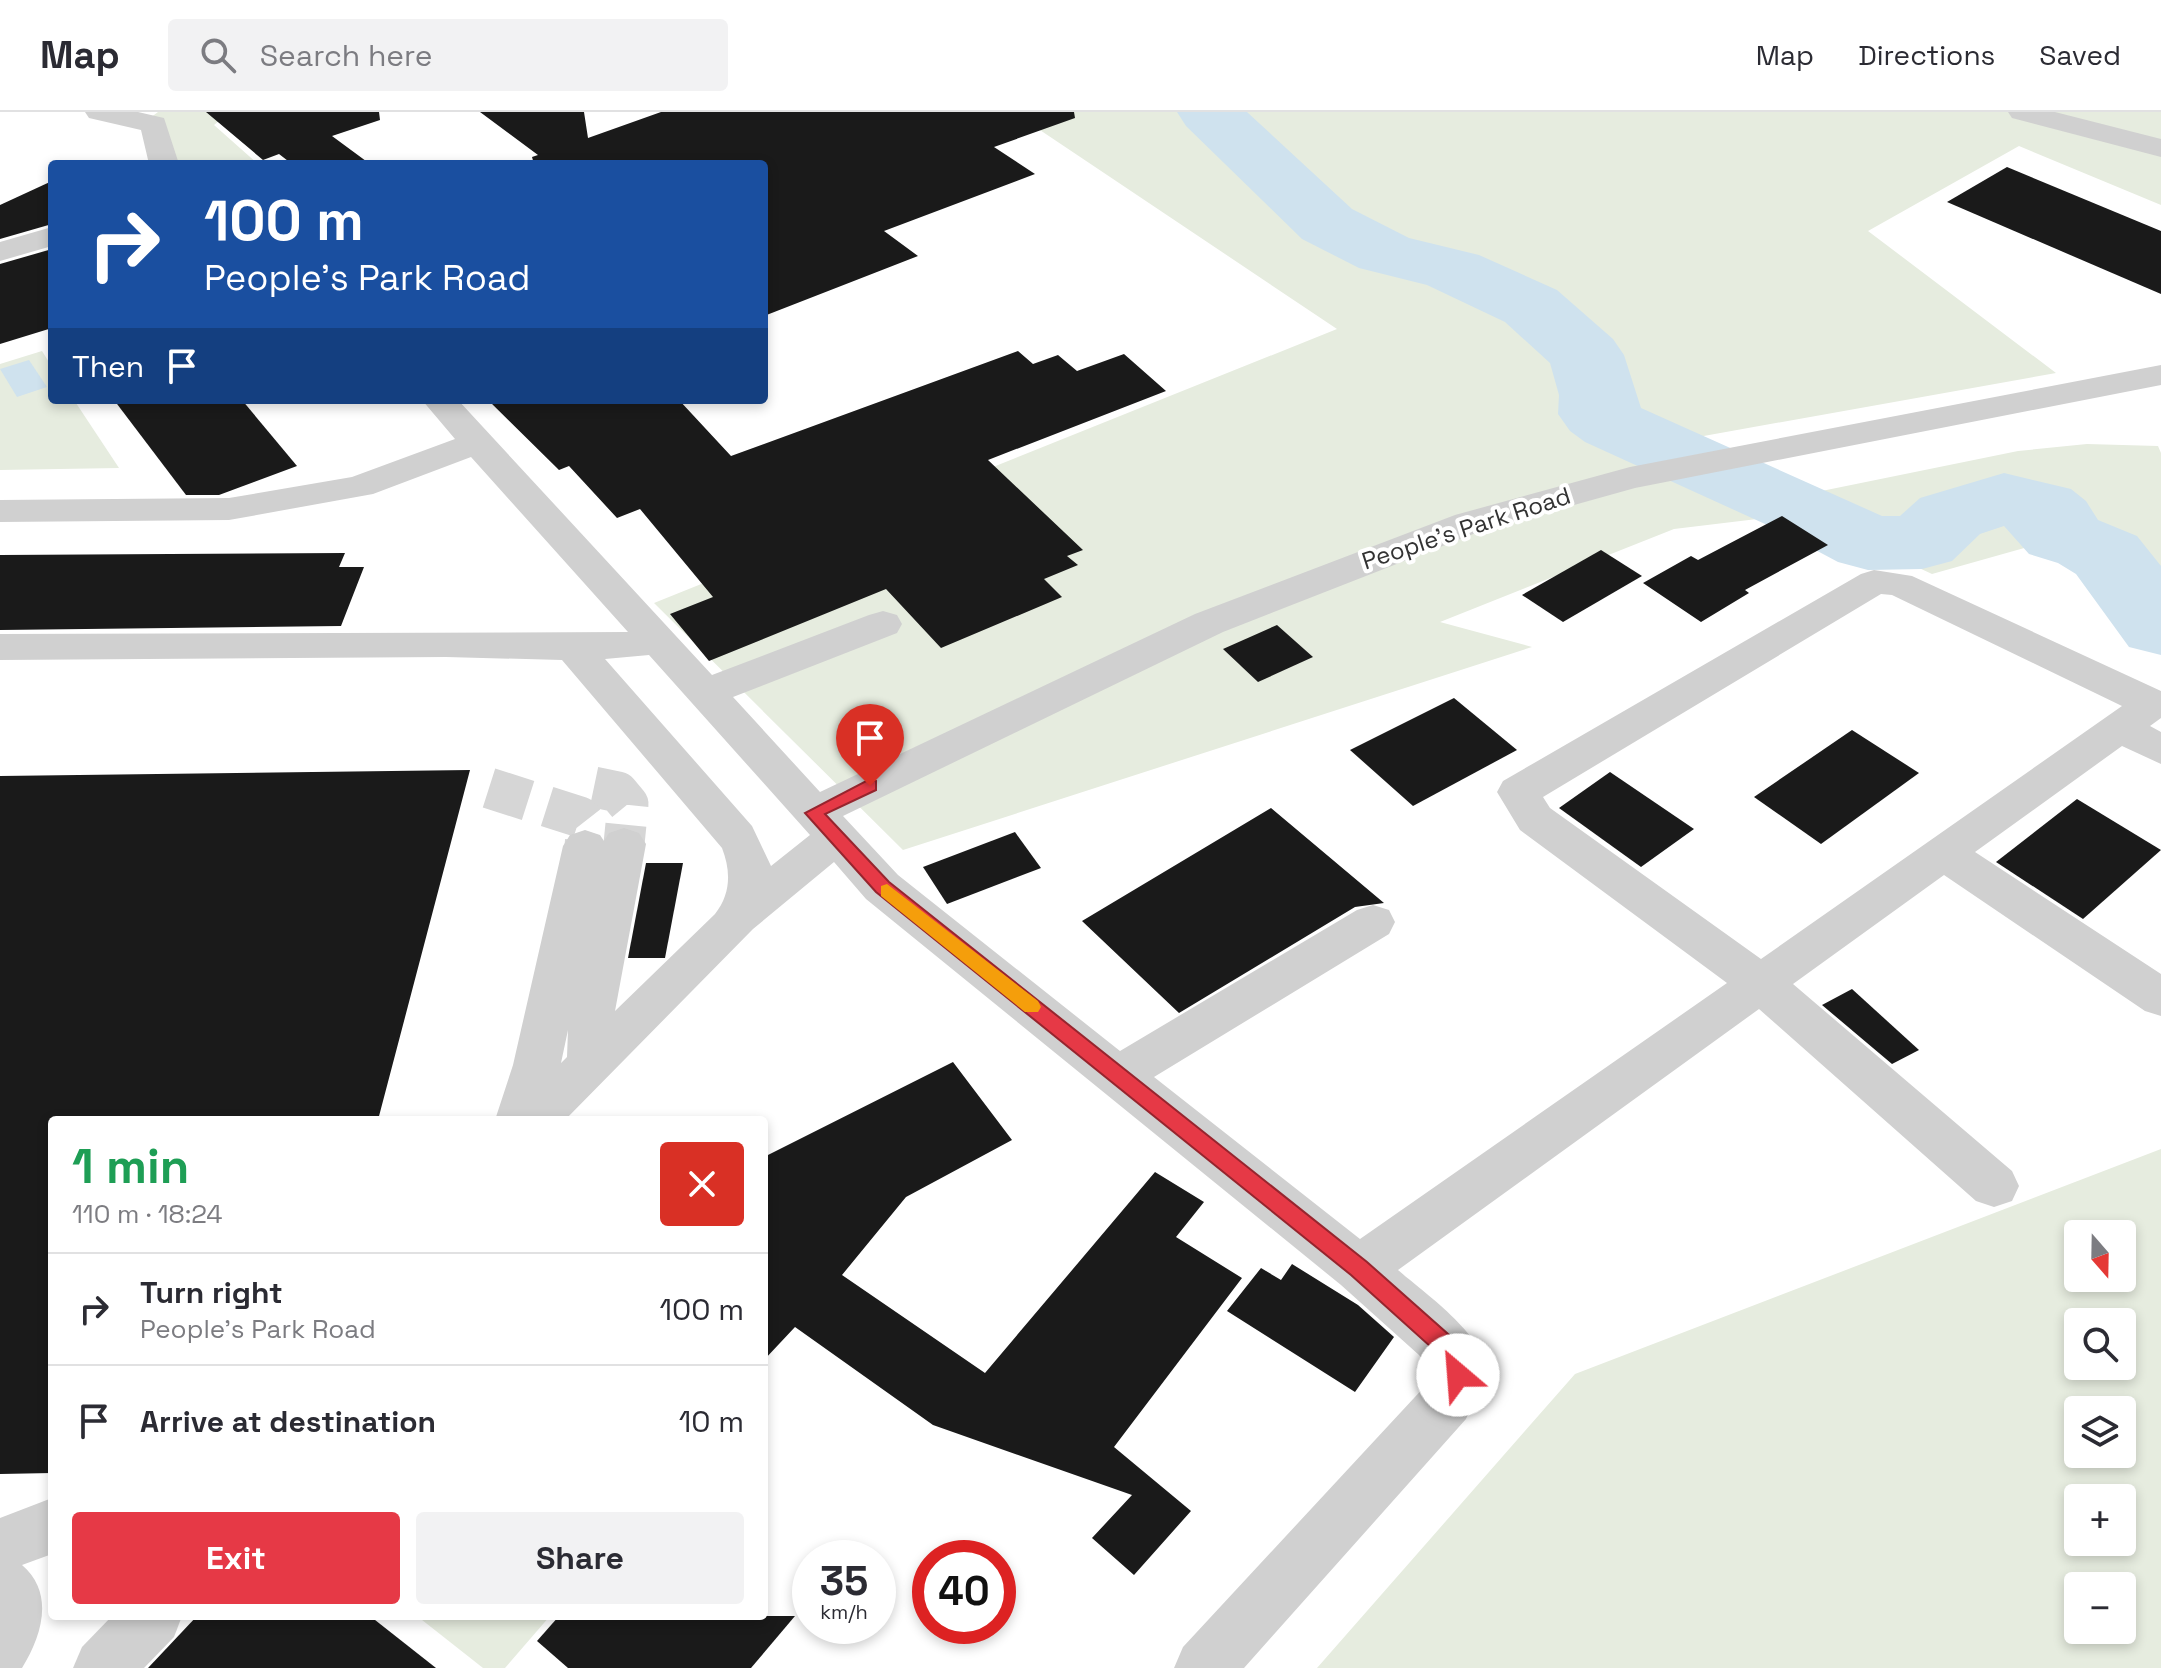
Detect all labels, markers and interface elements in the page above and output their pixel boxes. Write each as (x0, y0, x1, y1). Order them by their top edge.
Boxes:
search box (168, 19, 728, 91)
text: Map (40, 31, 120, 79)
icon: search (196, 33, 240, 77)
text: Search here (260, 36, 433, 75)
text: Map (1756, 37, 1814, 73)
text: Directions (1858, 37, 1995, 73)
text: Saved (2039, 37, 2121, 73)
text: 100 m (204, 185, 364, 256)
icon: right (72, 192, 176, 296)
text: People's Park Road (204, 255, 530, 301)
icon: arrive (160, 344, 204, 388)
text: Then (72, 347, 144, 386)
street label: People's Park Road (1358, 480, 1574, 576)
pin (836, 704, 904, 786)
icon: arrive (848, 716, 892, 760)
text: 1 min (72, 1136, 189, 1197)
button: close (660, 1142, 744, 1226)
text: 110 m · 18:24 (72, 1197, 222, 1231)
north arrow (2064, 1220, 2136, 1292)
map controls (2064, 1220, 2136, 1644)
text: Turn right (140, 1273, 283, 1312)
icon: right (72, 1287, 116, 1331)
text: 100 m (659, 1290, 744, 1329)
button: search (2064, 1308, 2136, 1380)
text: People's Park Road (140, 1312, 376, 1346)
position arrow (1416, 1333, 1500, 1417)
button: layers (2064, 1396, 2136, 1468)
icon: arrive (72, 1399, 116, 1443)
text: Arrive at destination (140, 1402, 436, 1441)
text: 10 m (679, 1402, 744, 1441)
button: + (2064, 1484, 2136, 1556)
button: Exit (72, 1512, 400, 1604)
button: Share (416, 1512, 744, 1604)
speed limit sign: 40 (912, 1540, 1016, 1644)
text: 35 (820, 1556, 868, 1607)
button: − (2064, 1572, 2136, 1644)
text: km/h (820, 1599, 868, 1625)

